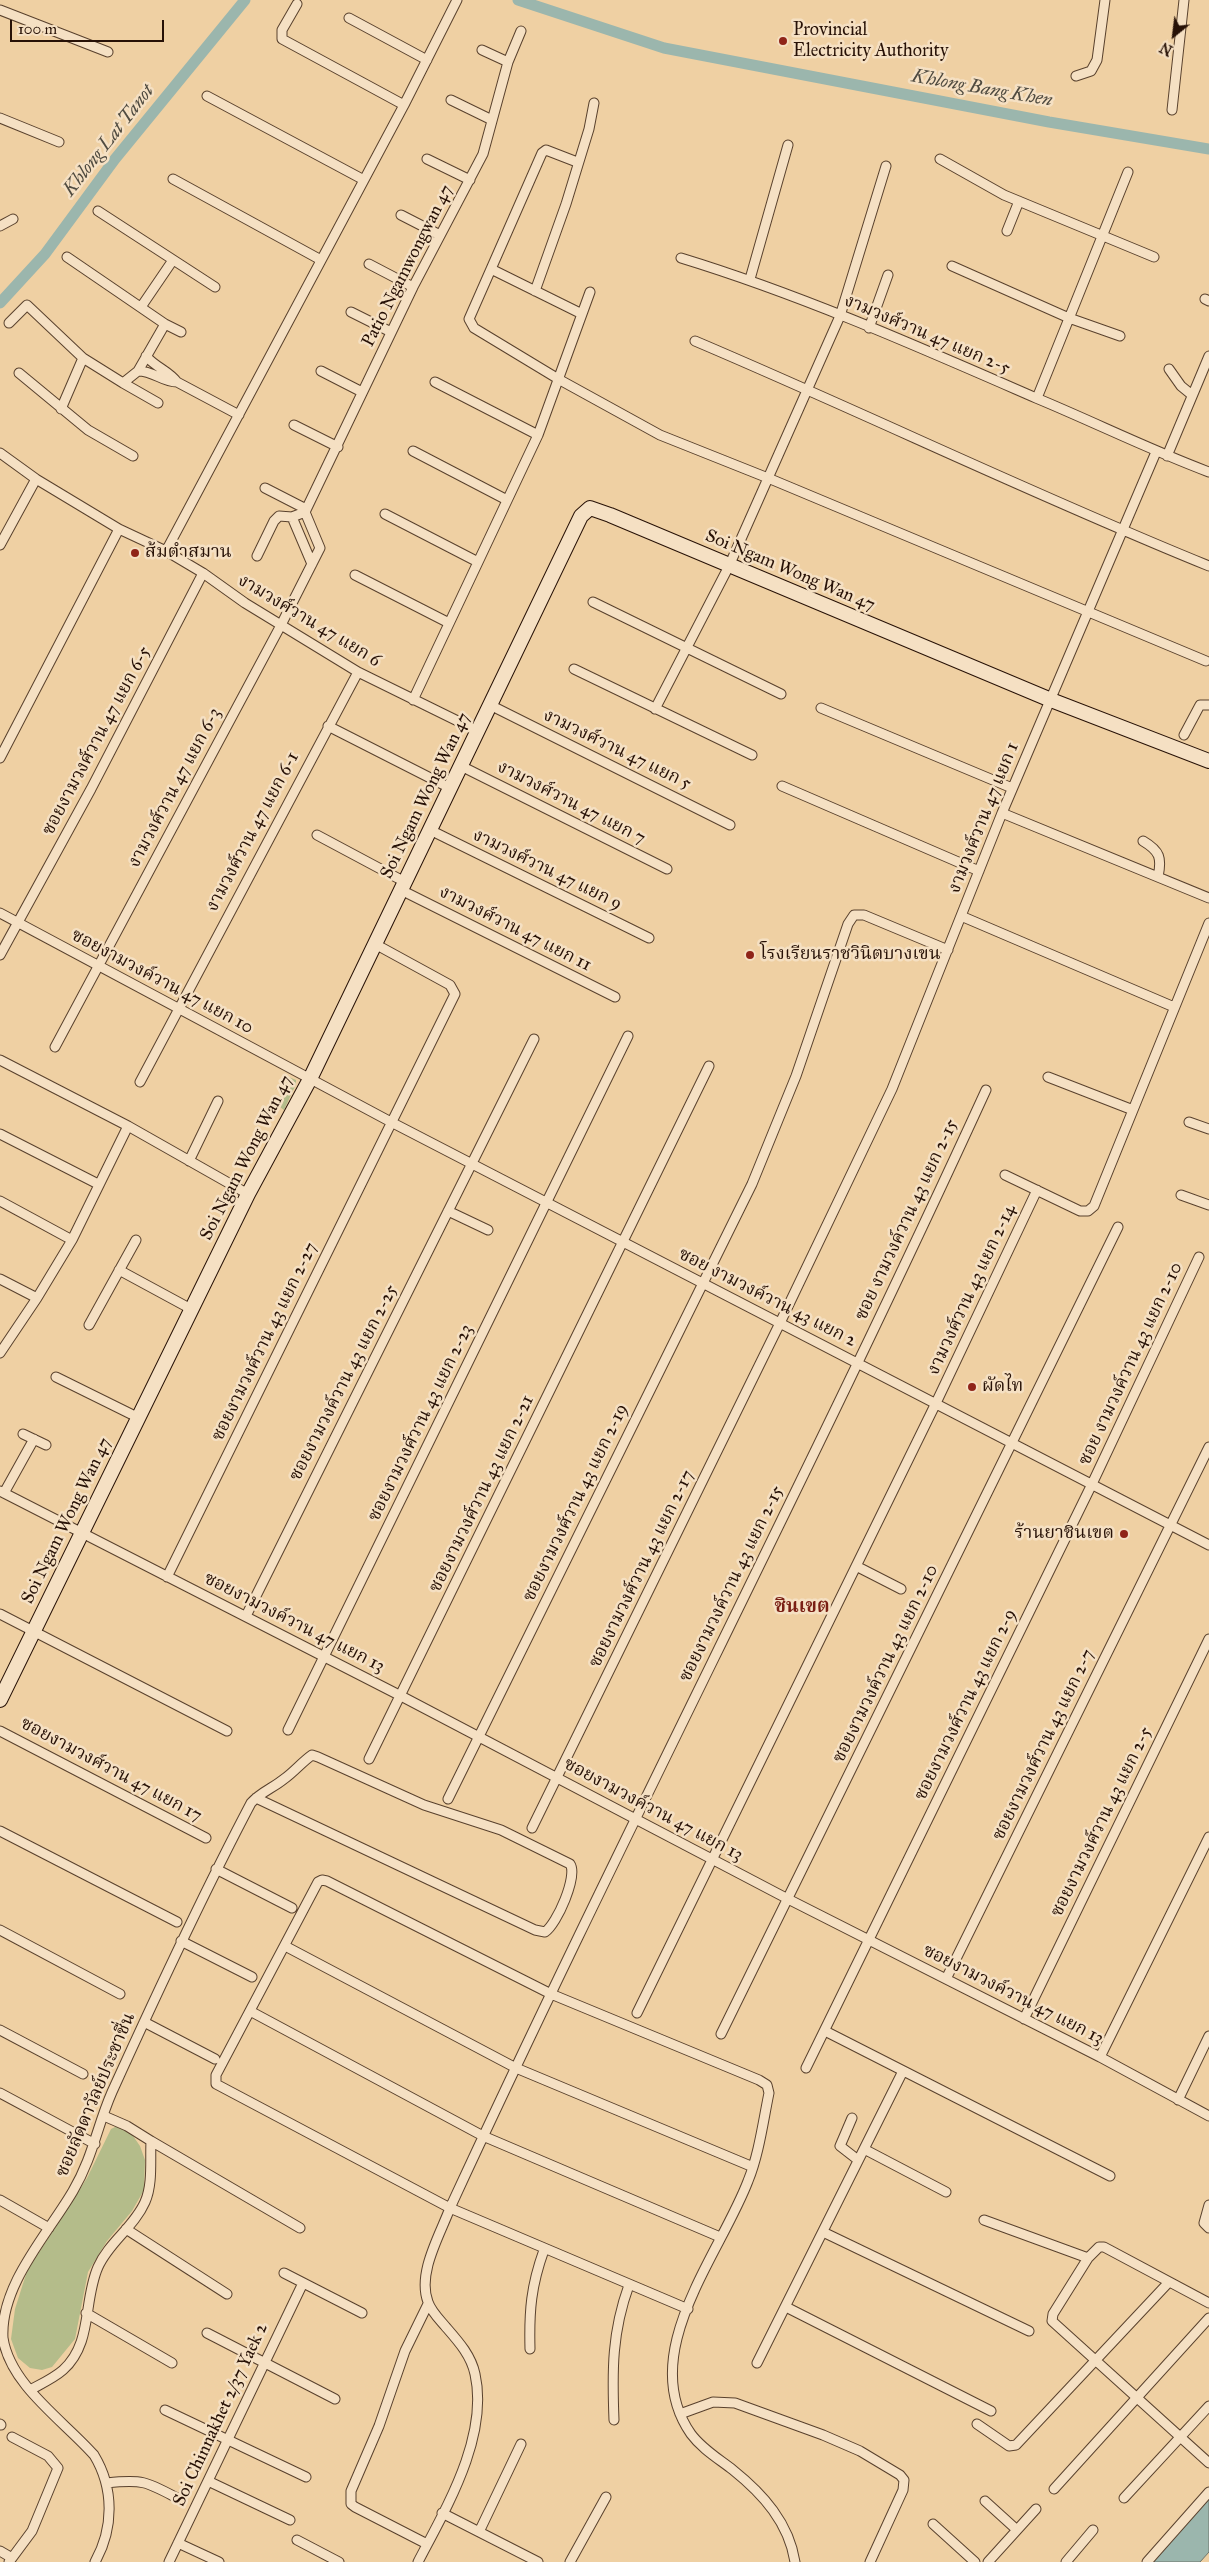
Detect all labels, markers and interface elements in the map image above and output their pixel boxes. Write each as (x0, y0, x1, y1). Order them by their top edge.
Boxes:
scale bar (12, 10, 166, 42)
north arrow (1149, 10, 1199, 60)
text: 100 m (18, 20, 57, 38)
place label: Provincial Electricity Authority (793, 20, 948, 62)
marker: Provincial Electricity Authority (777, 35, 789, 47)
text: N (1157, 38, 1176, 59)
water label: Khlong Bang Khen (910, 65, 1054, 113)
water label: Khlong Lat Tanot (58, 81, 160, 201)
street label: Patio Ngamwongwan 47 (358, 181, 458, 351)
street label: งามวงศ์วาน 47 แยก 2-5 (841, 290, 1013, 380)
street label: Soi Ngam Wong Wan 47 (702, 525, 878, 617)
place label: ส้มตำสมาน (145, 542, 232, 564)
marker: ส้มตำสมาน (129, 547, 141, 559)
street label: งามวงศ์วาน 47 แยก 6 (234, 570, 384, 672)
street label: ซอยงามวงศ์วาน 47 แยก 6-5 (38, 643, 156, 839)
street label: งามวงศ์วาน 47 แยก 6-3 (124, 705, 226, 871)
street label: งามวงศ์วาน 47 แยก 5 (539, 705, 695, 795)
street label: Soi Ngam Wong Wan 47 (376, 709, 476, 883)
street label: งามวงศ์วาน 47 แยก 1 (944, 739, 1024, 897)
street label: งามวงศ์วาน 47 แยก 6-1 (202, 749, 304, 915)
street label: งามวงศ์วาน 47 แยก 7 (493, 756, 649, 850)
street label: งามวงศ์วาน 47 แยก 9 (469, 825, 625, 915)
street label: งามวงศ์วาน 47 แยก 11 (435, 881, 595, 977)
street label: ซอยงามวงค์วาน 47 แยก 10 (67, 925, 257, 1039)
place label: โรงเรียนราชวินิตบางเขน (760, 944, 941, 966)
marker: โรงเรียนราชวินิตบางเขน (744, 949, 756, 961)
street label: Soi Ngam Wong Wan 47 (196, 1072, 298, 1244)
street label: ซอย งามวงค์วาน 43 แยก 2-15 (851, 1116, 963, 1324)
street label: งามวงศ์วาน 43 แยก 2-14 (923, 1201, 1021, 1379)
street label: ซอยงามวงศ์วาน 43 แยก 2-27 (207, 1239, 323, 1445)
street label: ซอย งามวงค์วาน 43 แยก 2 (675, 1244, 859, 1352)
street label: ซอย งามวงค์วาน 43 แยก 2-10 (1074, 1259, 1188, 1469)
street label: ซอยงามวงค์วาน 43 แยก 2-25 (285, 1281, 403, 1485)
street label: ซอยงามวงศ์วาน 43 แยก 2-23 (364, 1321, 478, 1525)
place label: ผัดไท (982, 1376, 1023, 1398)
marker: ผัดไท (966, 1381, 978, 1393)
street label: ซอยงามวงศ์วาน 43 แยก 2-21 (425, 1392, 539, 1596)
street label: ซอยงามวงศ์วาน 43 แยก 2-19 (519, 1401, 633, 1605)
street label: Soi Ngam Wong Wan 47 (17, 1434, 117, 1608)
street label: ซอยงามวงศ์วาน 43 แยก 2-17 (585, 1467, 699, 1671)
street label: ซอยงามวงค์วาน 43 แยก 2-15 (675, 1482, 789, 1686)
place label: ร้านยาชินเขต (1015, 1523, 1114, 1545)
marker: ร้านยาชินเขต (1118, 1528, 1130, 1540)
street label: ซอยงามวงค์วาน 43 แยก 2-10 (829, 1561, 943, 1767)
street label: ซอยงามวงค์วาน 47 แยก 13 (200, 1568, 388, 1678)
district label: ชินเขต (774, 1596, 830, 1618)
street label: ซอยงามวงศ์วาน 43 แยก 2-9 (910, 1606, 1022, 1804)
street label: ซอยงามวงศ์วาน 43 แยก 2-7 (988, 1646, 1100, 1844)
street label: ซอยงามวงศ์วาน 47 แยก 17 (17, 1713, 205, 1827)
street label: ซอยงามวงศ์วาน 43 แยก 2-5 (1047, 1723, 1157, 1921)
street label: ซอยงามวงค์วาน 47 แยก 13 (560, 1754, 746, 1866)
street label: ซอยงามวงค์วาน 47 แยก 13 (919, 1940, 1107, 2050)
street label: ซอยลัดดาวัลย์ประชาชื่น (52, 2010, 140, 2180)
street label: Soi Chinnakhet 2/37 Yaek 2 (169, 2320, 273, 2510)

